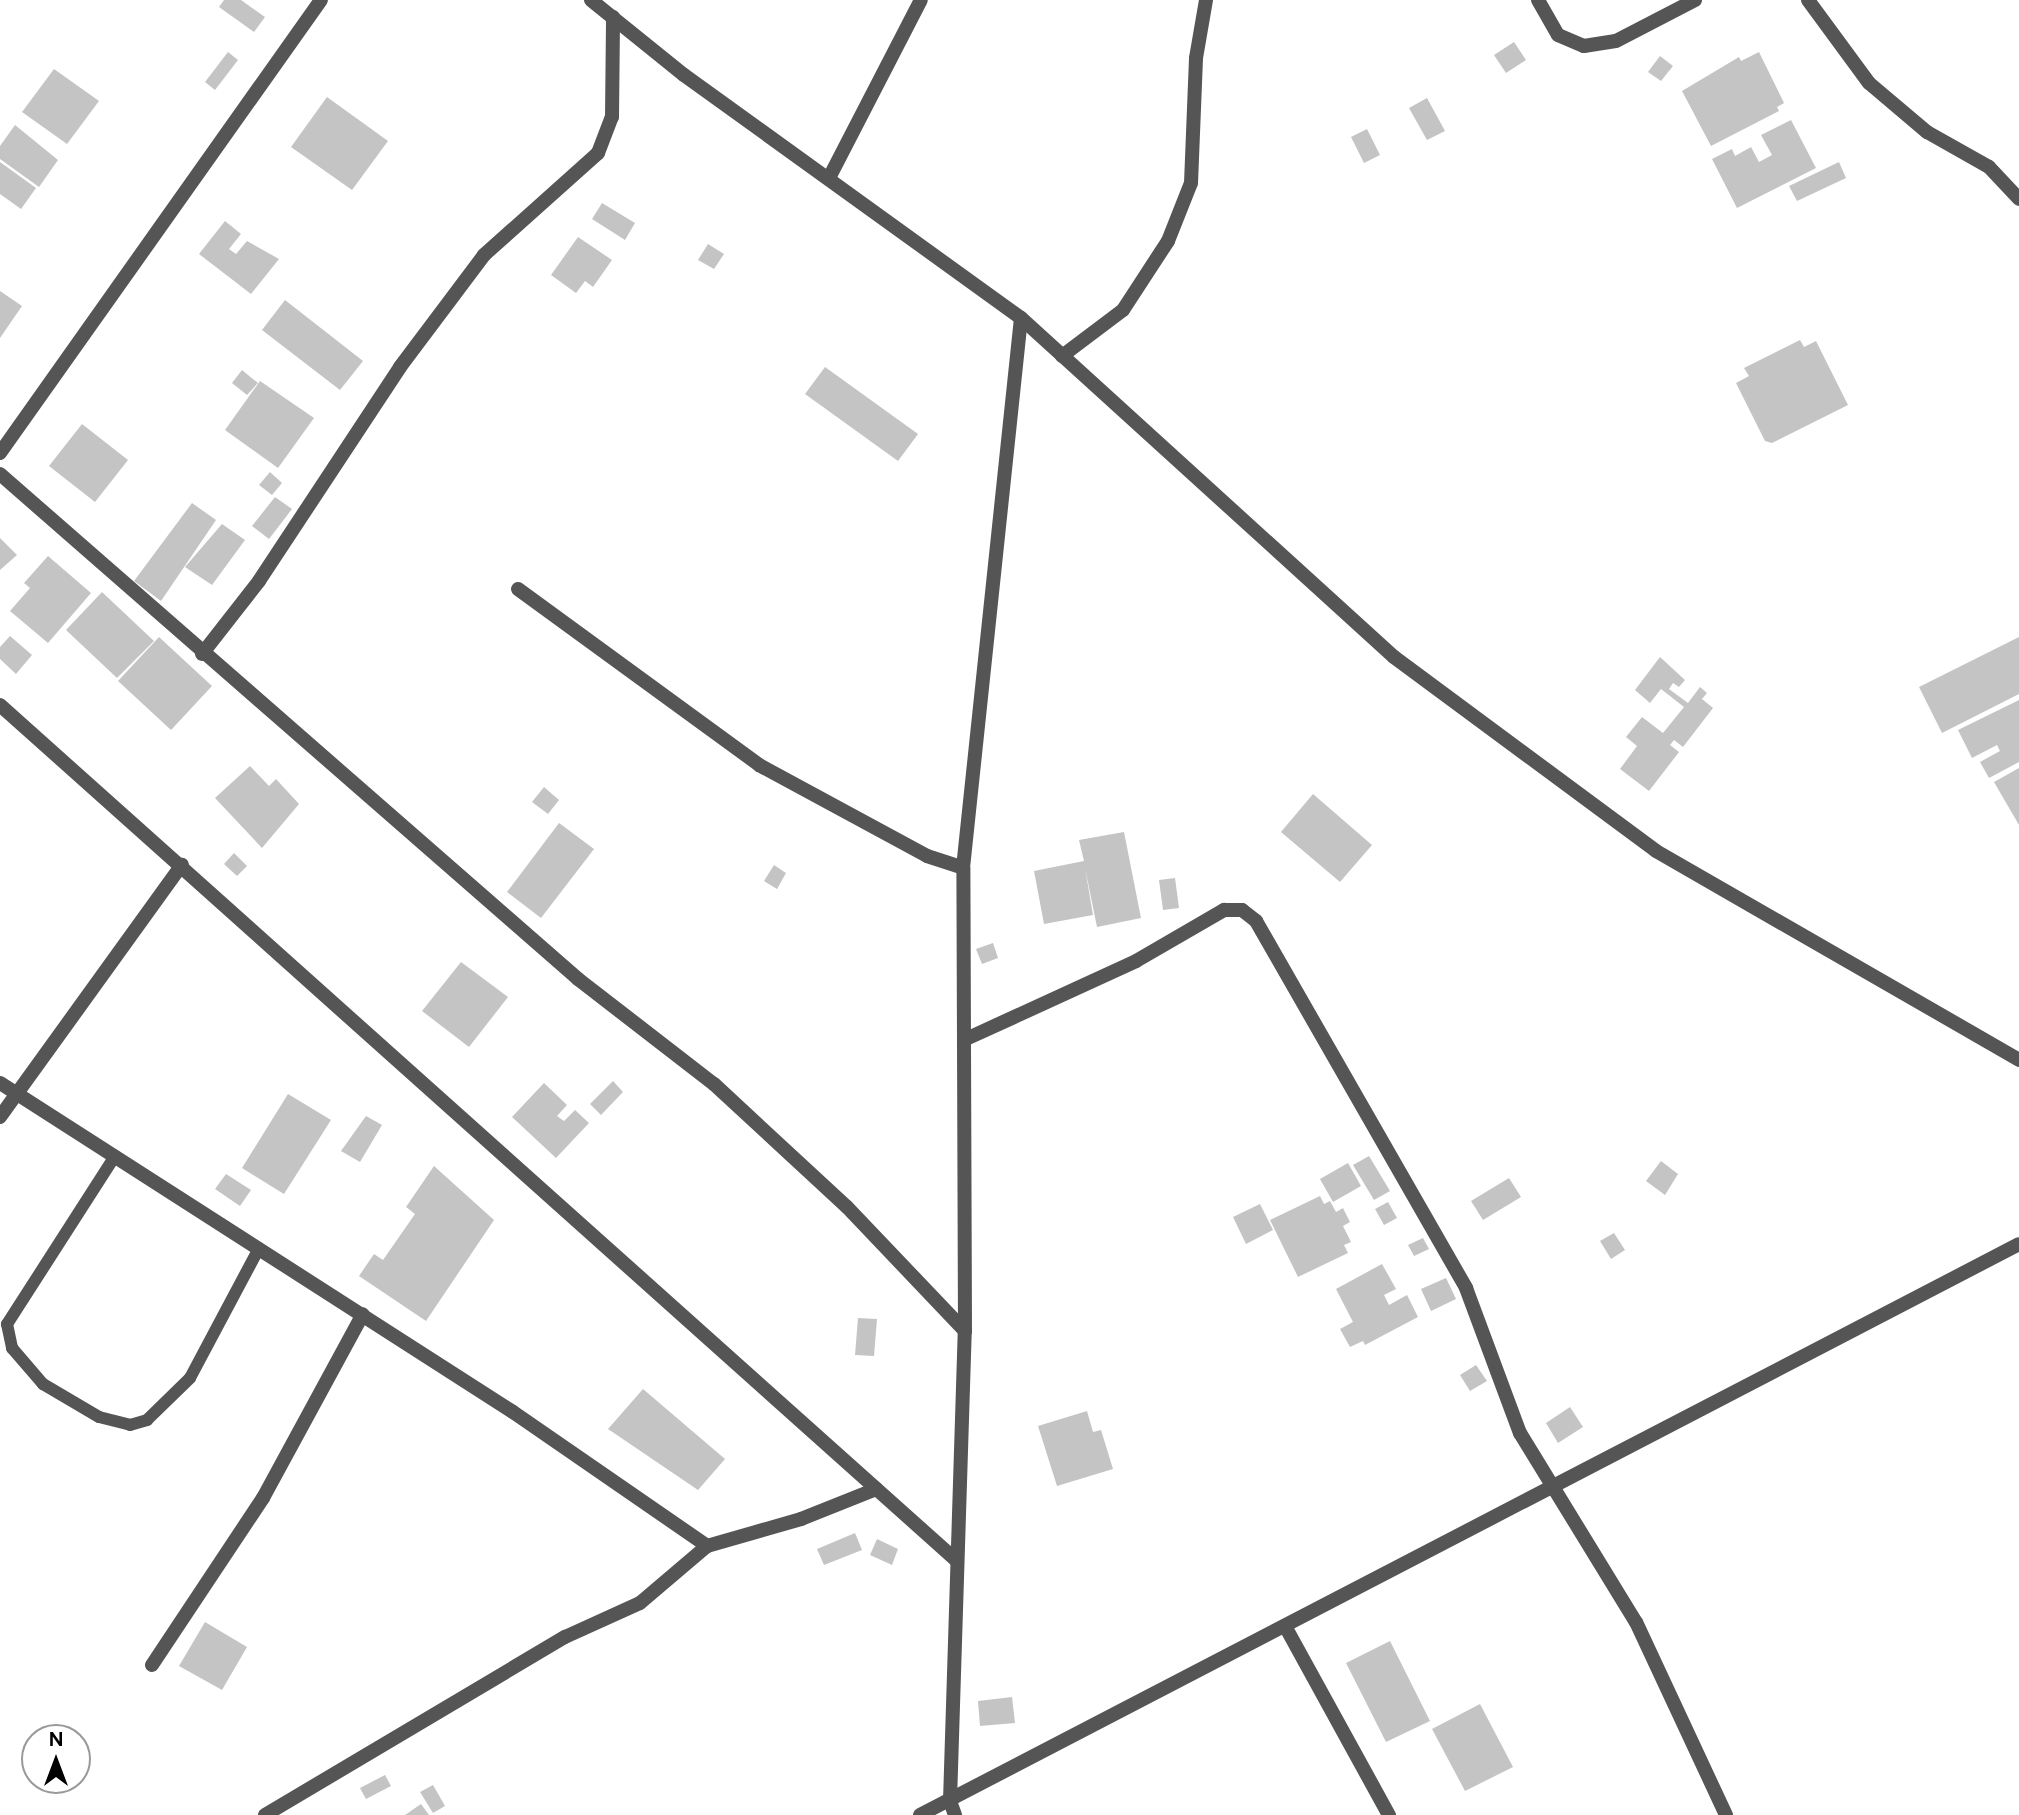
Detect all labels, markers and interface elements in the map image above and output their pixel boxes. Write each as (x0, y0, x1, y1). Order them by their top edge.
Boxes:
north arrow (21, 1724, 91, 1794)
text: N (49, 1728, 63, 1751)

